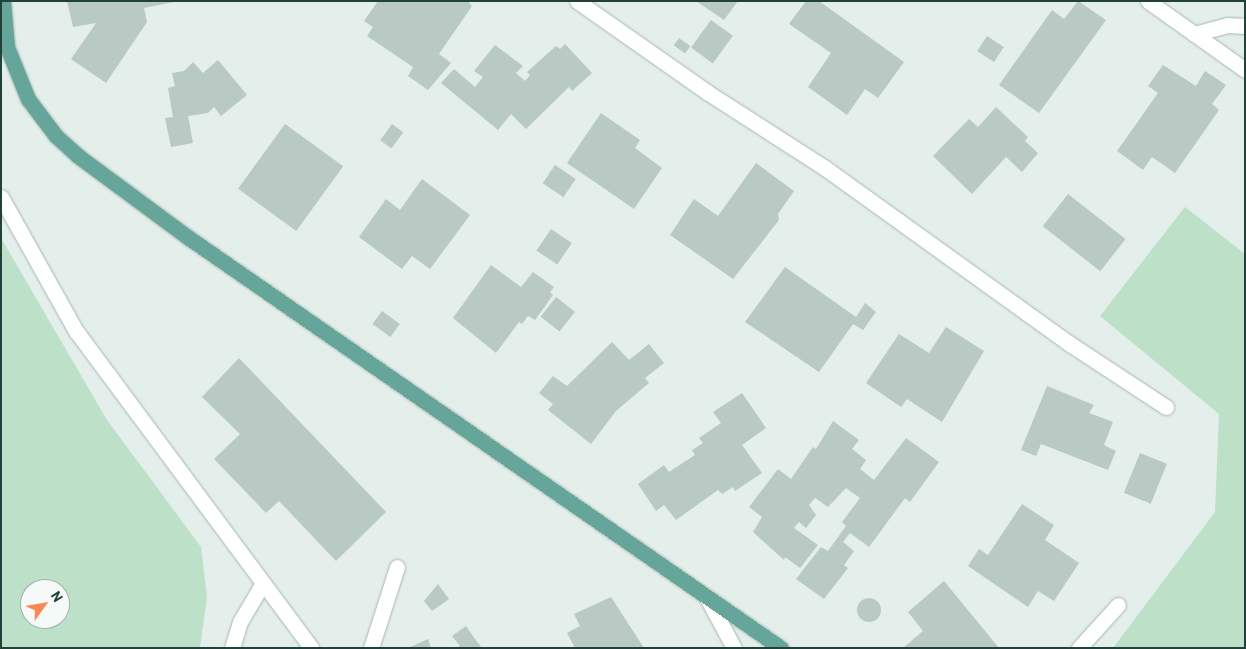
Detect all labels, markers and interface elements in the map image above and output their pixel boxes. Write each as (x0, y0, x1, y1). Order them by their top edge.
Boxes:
north arrow (20, 579, 70, 629)
text: N (48, 588, 67, 605)

